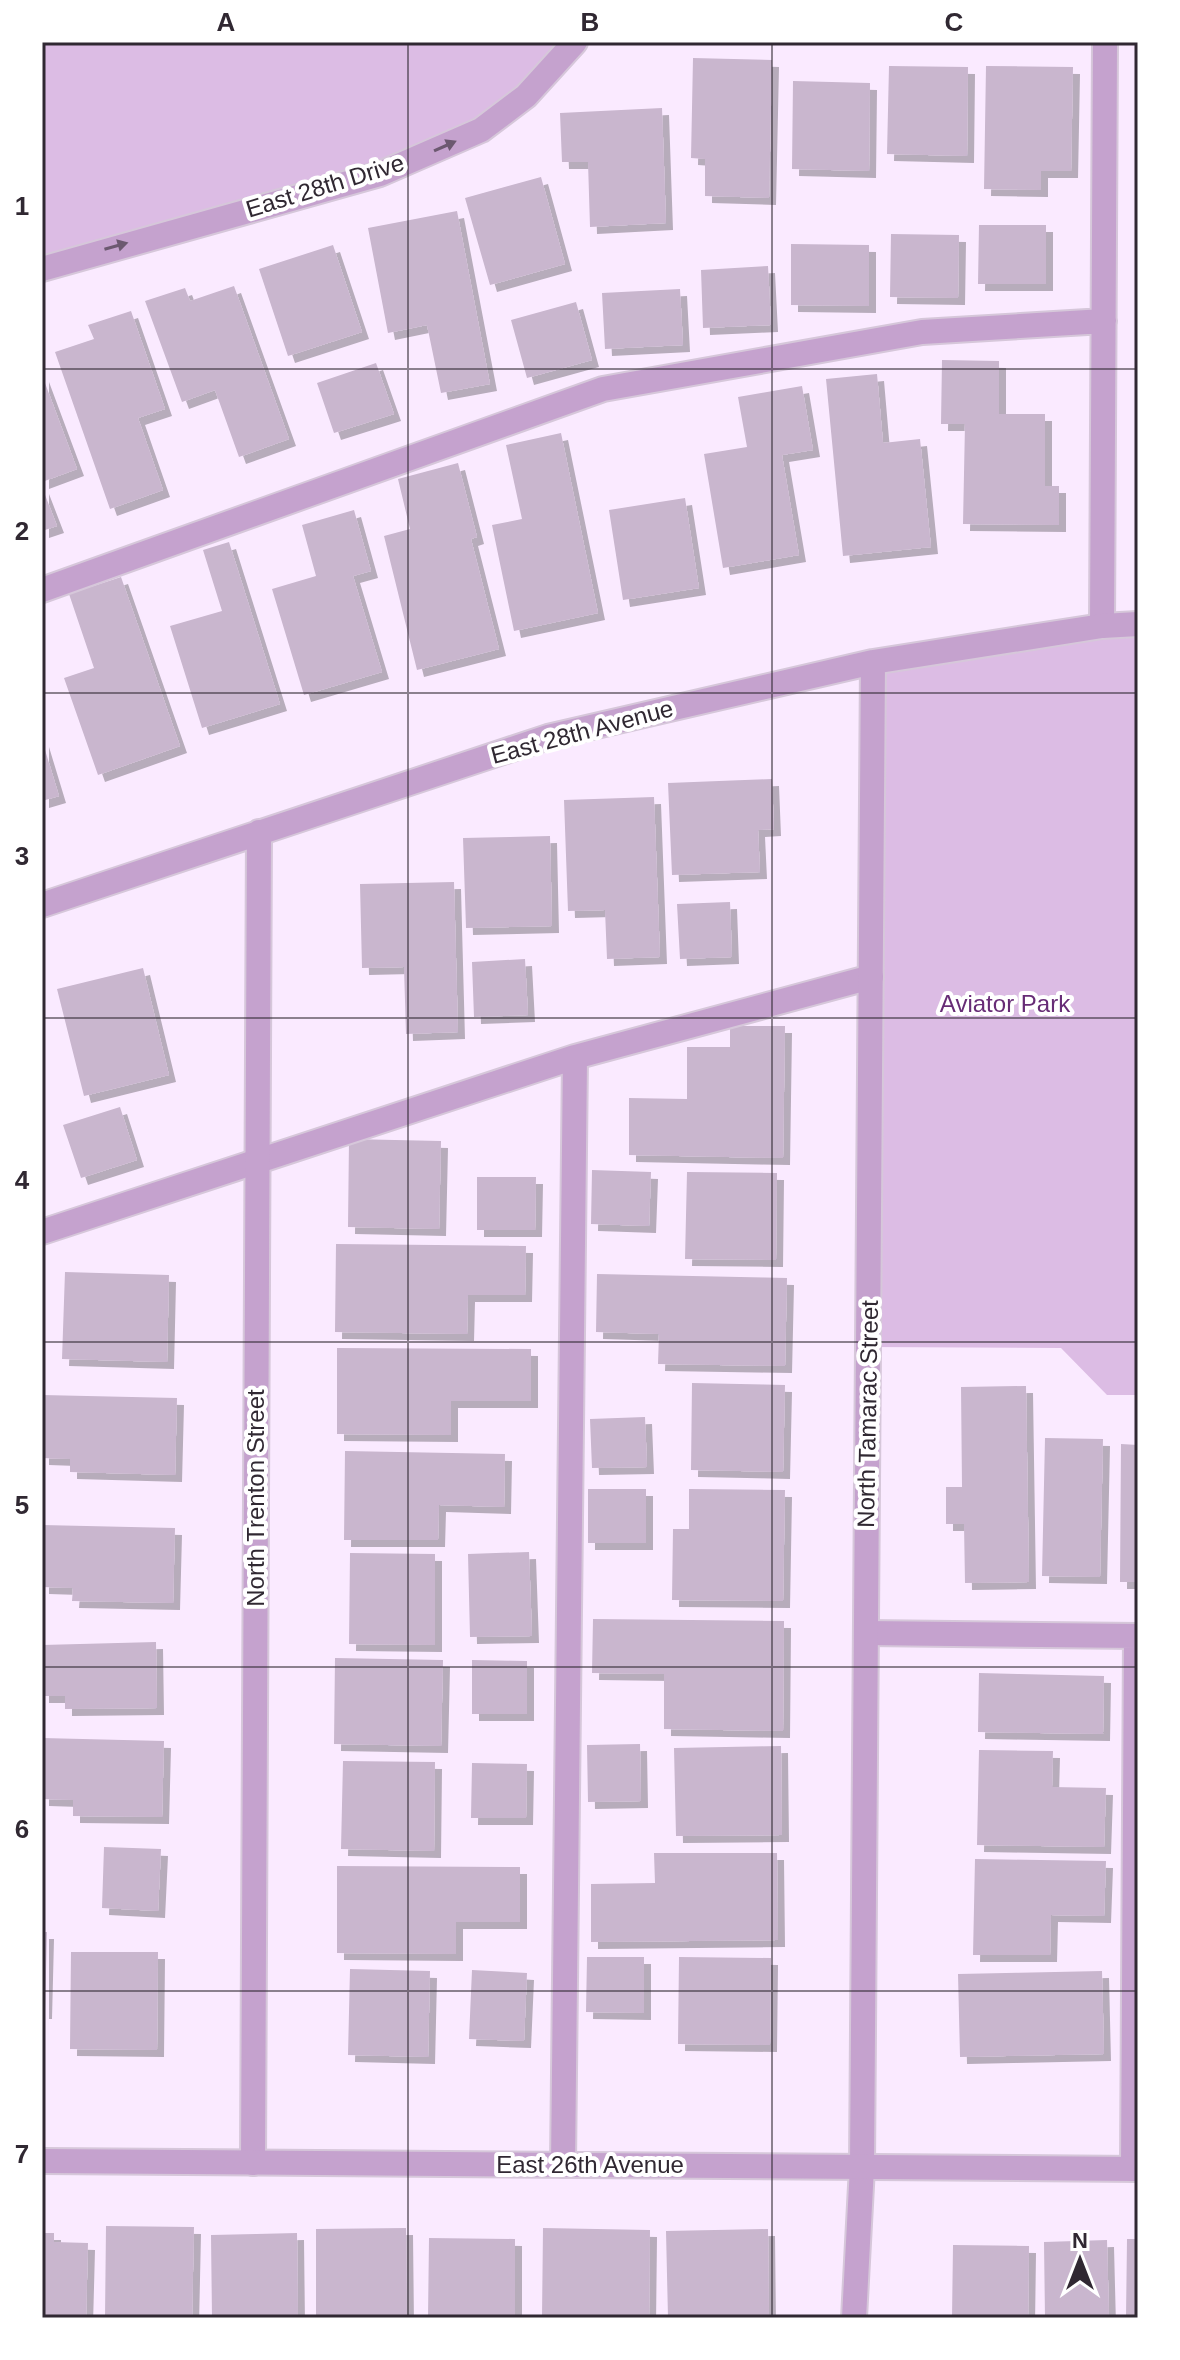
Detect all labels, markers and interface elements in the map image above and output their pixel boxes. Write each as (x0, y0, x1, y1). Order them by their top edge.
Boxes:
text: A (217, 7, 236, 37)
text: B (581, 7, 599, 37)
text: C (945, 7, 964, 37)
one-way arrow (433, 139, 457, 153)
street label: East 28th Drive (242, 149, 407, 222)
text: 1 (15, 191, 29, 221)
one-way arrow (105, 239, 129, 252)
text: 2 (15, 516, 29, 546)
street label: East 28th Avenue (488, 694, 676, 769)
text: 3 (15, 841, 29, 871)
park label: Aviator Park (940, 990, 1071, 1017)
text: 4 (15, 1165, 30, 1195)
street label: North Tamarac Street (852, 1300, 883, 1528)
street label: North Trenton Street (242, 1389, 269, 1607)
text: 5 (15, 1490, 29, 1520)
text: 6 (15, 1814, 29, 1844)
text: 7 (15, 2139, 29, 2169)
street label: East 26th Avenue (496, 2151, 684, 2178)
north arrow (1040, 2220, 1120, 2300)
text: N (1072, 2228, 1088, 2253)

